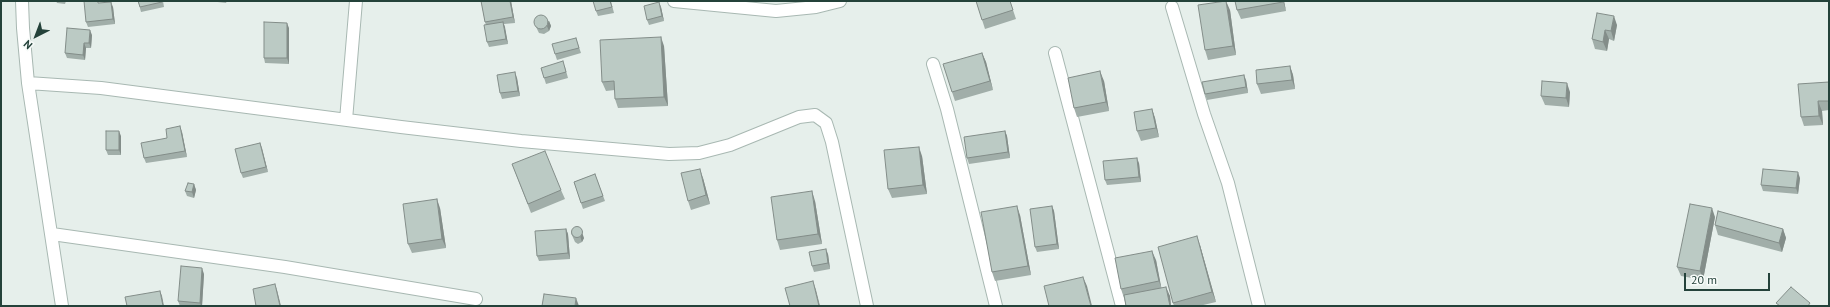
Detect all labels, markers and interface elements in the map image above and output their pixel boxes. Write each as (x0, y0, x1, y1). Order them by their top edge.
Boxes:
north arrow (16, 16, 56, 56)
text: N (21, 37, 35, 53)
scale bar (1686, 265, 1772, 291)
text: 20 m (1691, 272, 1717, 287)

